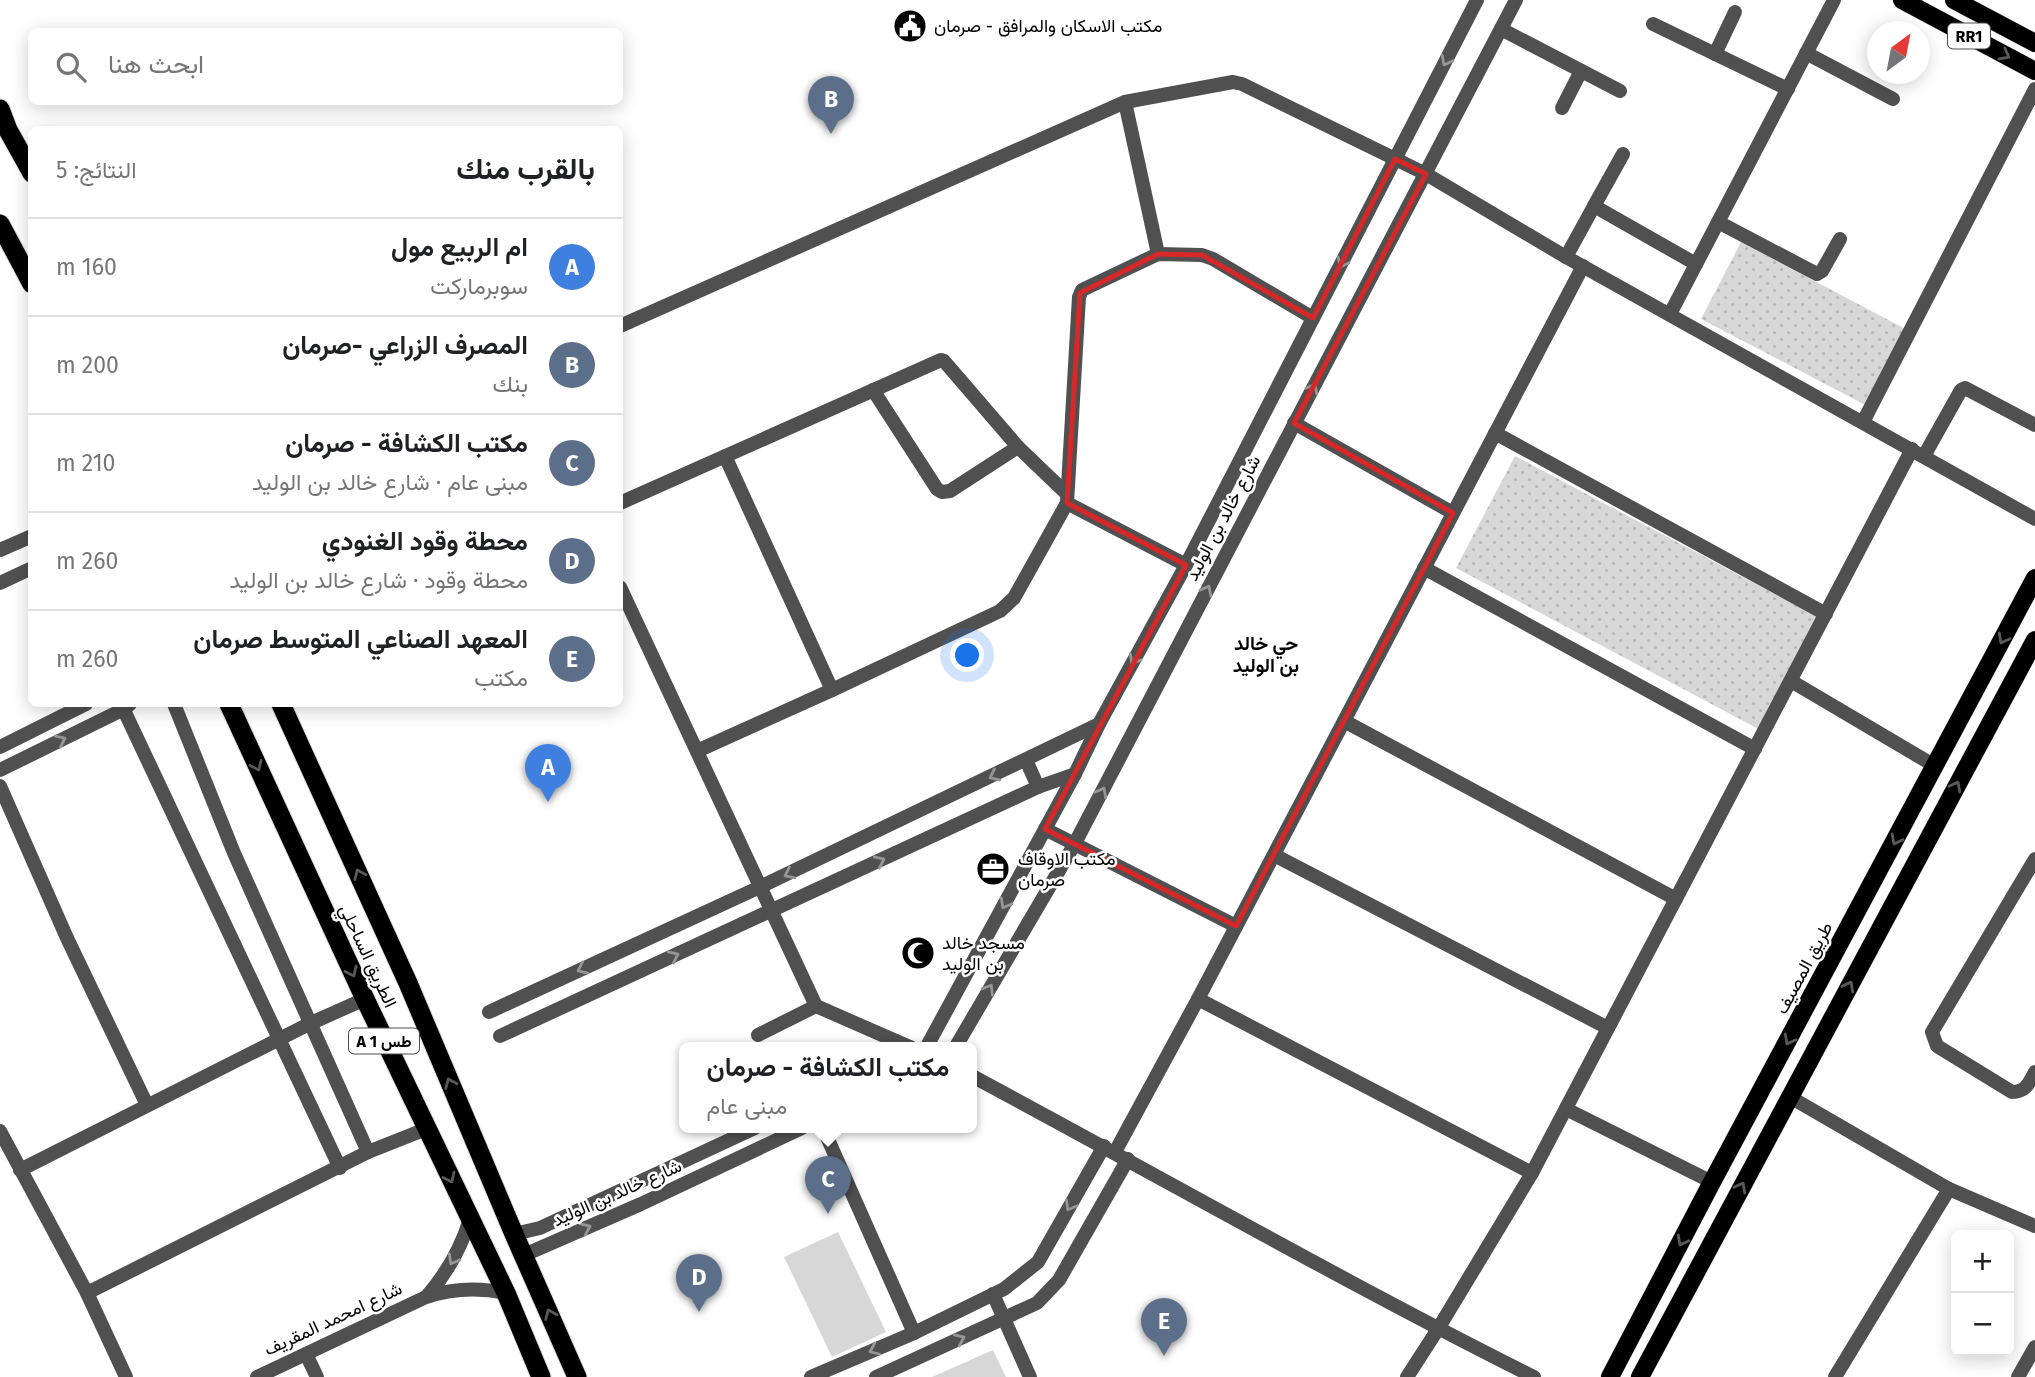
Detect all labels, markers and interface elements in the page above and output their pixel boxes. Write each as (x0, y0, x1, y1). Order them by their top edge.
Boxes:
public building icon: مكتب الاسكان والمرافق - صرمان (891, 7, 929, 45)
place label: مكتب الاسكان والمرافق - صرمان (934, 15, 1162, 37)
north arrow (1867, 21, 1930, 84)
road number: RR1 (1948, 24, 1990, 48)
search box (28, 28, 623, 105)
one-way arrow (1998, 47, 2011, 61)
icon: search (52, 48, 90, 86)
text: ابحث هنا (108, 49, 204, 80)
one-way arrow (1440, 54, 1454, 66)
pin: B (808, 76, 854, 134)
text: بالقرب منك (456, 151, 595, 187)
text: النتائج: 5 (56, 156, 137, 184)
text: ام الربيع مول (391, 232, 528, 263)
text: 160 m (56, 253, 117, 281)
text: A (565, 253, 579, 281)
one-way arrow (1336, 256, 1350, 268)
text: سوبرماركت (430, 272, 528, 300)
text: المصرف الزراعي -صرمان (282, 330, 528, 361)
text: 200 m (56, 351, 119, 379)
text: B (565, 351, 579, 379)
text: بنك (493, 370, 528, 398)
one-way arrow (1304, 383, 1318, 395)
text: مكتب الكشافة - صرمان (285, 428, 528, 459)
text: 210 m (56, 449, 115, 477)
text: C (565, 449, 579, 477)
street label: شارع خالد بن الوليد (1181, 451, 1266, 585)
text: مبنى عام · شارع خالد بن الوليد (252, 468, 528, 496)
text: محطة وقود الغنودي (322, 526, 528, 557)
text: 260 m (56, 547, 118, 575)
text: D (565, 547, 580, 575)
text: محطة وقود · شارع خالد بن الوليد (229, 566, 528, 594)
one-way arrow (1199, 585, 1213, 597)
text: المعهد الصناعي المتوسط صرمان (193, 624, 528, 655)
one-way arrow (1998, 631, 2011, 644)
district label: حي خالد بن الوليد (1233, 632, 1299, 678)
your location (950, 638, 984, 672)
text: 260 m (56, 645, 118, 673)
text: E (566, 645, 578, 673)
one-way arrow (1129, 653, 1142, 665)
text: مكتب (474, 664, 528, 692)
one-way arrow (54, 734, 66, 748)
pin: A (525, 744, 571, 802)
one-way arrow (249, 758, 263, 771)
one-way arrow (989, 767, 1001, 781)
one-way arrow (1948, 780, 1961, 793)
one-way arrow (1094, 786, 1108, 799)
one-way arrow (1891, 832, 1905, 845)
place label: مكتب الاوقاف صرمان (1018, 848, 1116, 891)
office icon: مكتب الاوقاف صرمان (974, 850, 1012, 888)
one-way arrow (873, 855, 885, 869)
one-way arrow (784, 865, 796, 879)
one-way arrow (353, 869, 367, 882)
one-way arrow (999, 897, 1013, 909)
street label: الطريق الساحلي (331, 901, 402, 1013)
street label: طريق المصيف (1770, 918, 1838, 1018)
place label: مسجد خالد بن الوليد (942, 932, 1025, 975)
mosque icon: مسجد خالد بن الوليد (899, 934, 937, 972)
one-way arrow (667, 950, 679, 964)
one-way arrow (577, 961, 589, 975)
one-way arrow (344, 965, 358, 977)
one-way arrow (1841, 981, 1854, 994)
one-way arrow (981, 984, 994, 997)
road number: A 1 طس (349, 1028, 419, 1054)
one-way arrow (1784, 1033, 1797, 1045)
popup (679, 1042, 977, 1133)
text: مكتب الكشافة - صرمان (707, 1052, 949, 1083)
one-way arrow (444, 1078, 458, 1090)
text: مبنى عام (707, 1092, 787, 1120)
street label: شارع خالد بن الوليد (549, 1155, 685, 1232)
pin: C (805, 1156, 851, 1214)
one-way arrow (442, 1171, 456, 1183)
one-way arrow (1733, 1182, 1747, 1194)
one-way arrow (1065, 1198, 1078, 1211)
one-way arrow (579, 1222, 592, 1236)
map controls (1951, 1230, 2014, 1356)
button: + (1951, 1230, 2014, 1293)
one-way arrow (1676, 1234, 1690, 1246)
one-way arrow (448, 1253, 461, 1266)
pin: D (676, 1254, 722, 1312)
street label: شارع امحمد المقريف (261, 1277, 406, 1361)
button: − (1951, 1293, 2014, 1356)
pin: E (1141, 1298, 1187, 1356)
one-way arrow (544, 1309, 558, 1322)
one-way arrow (953, 1333, 965, 1347)
one-way arrow (869, 1342, 881, 1356)

